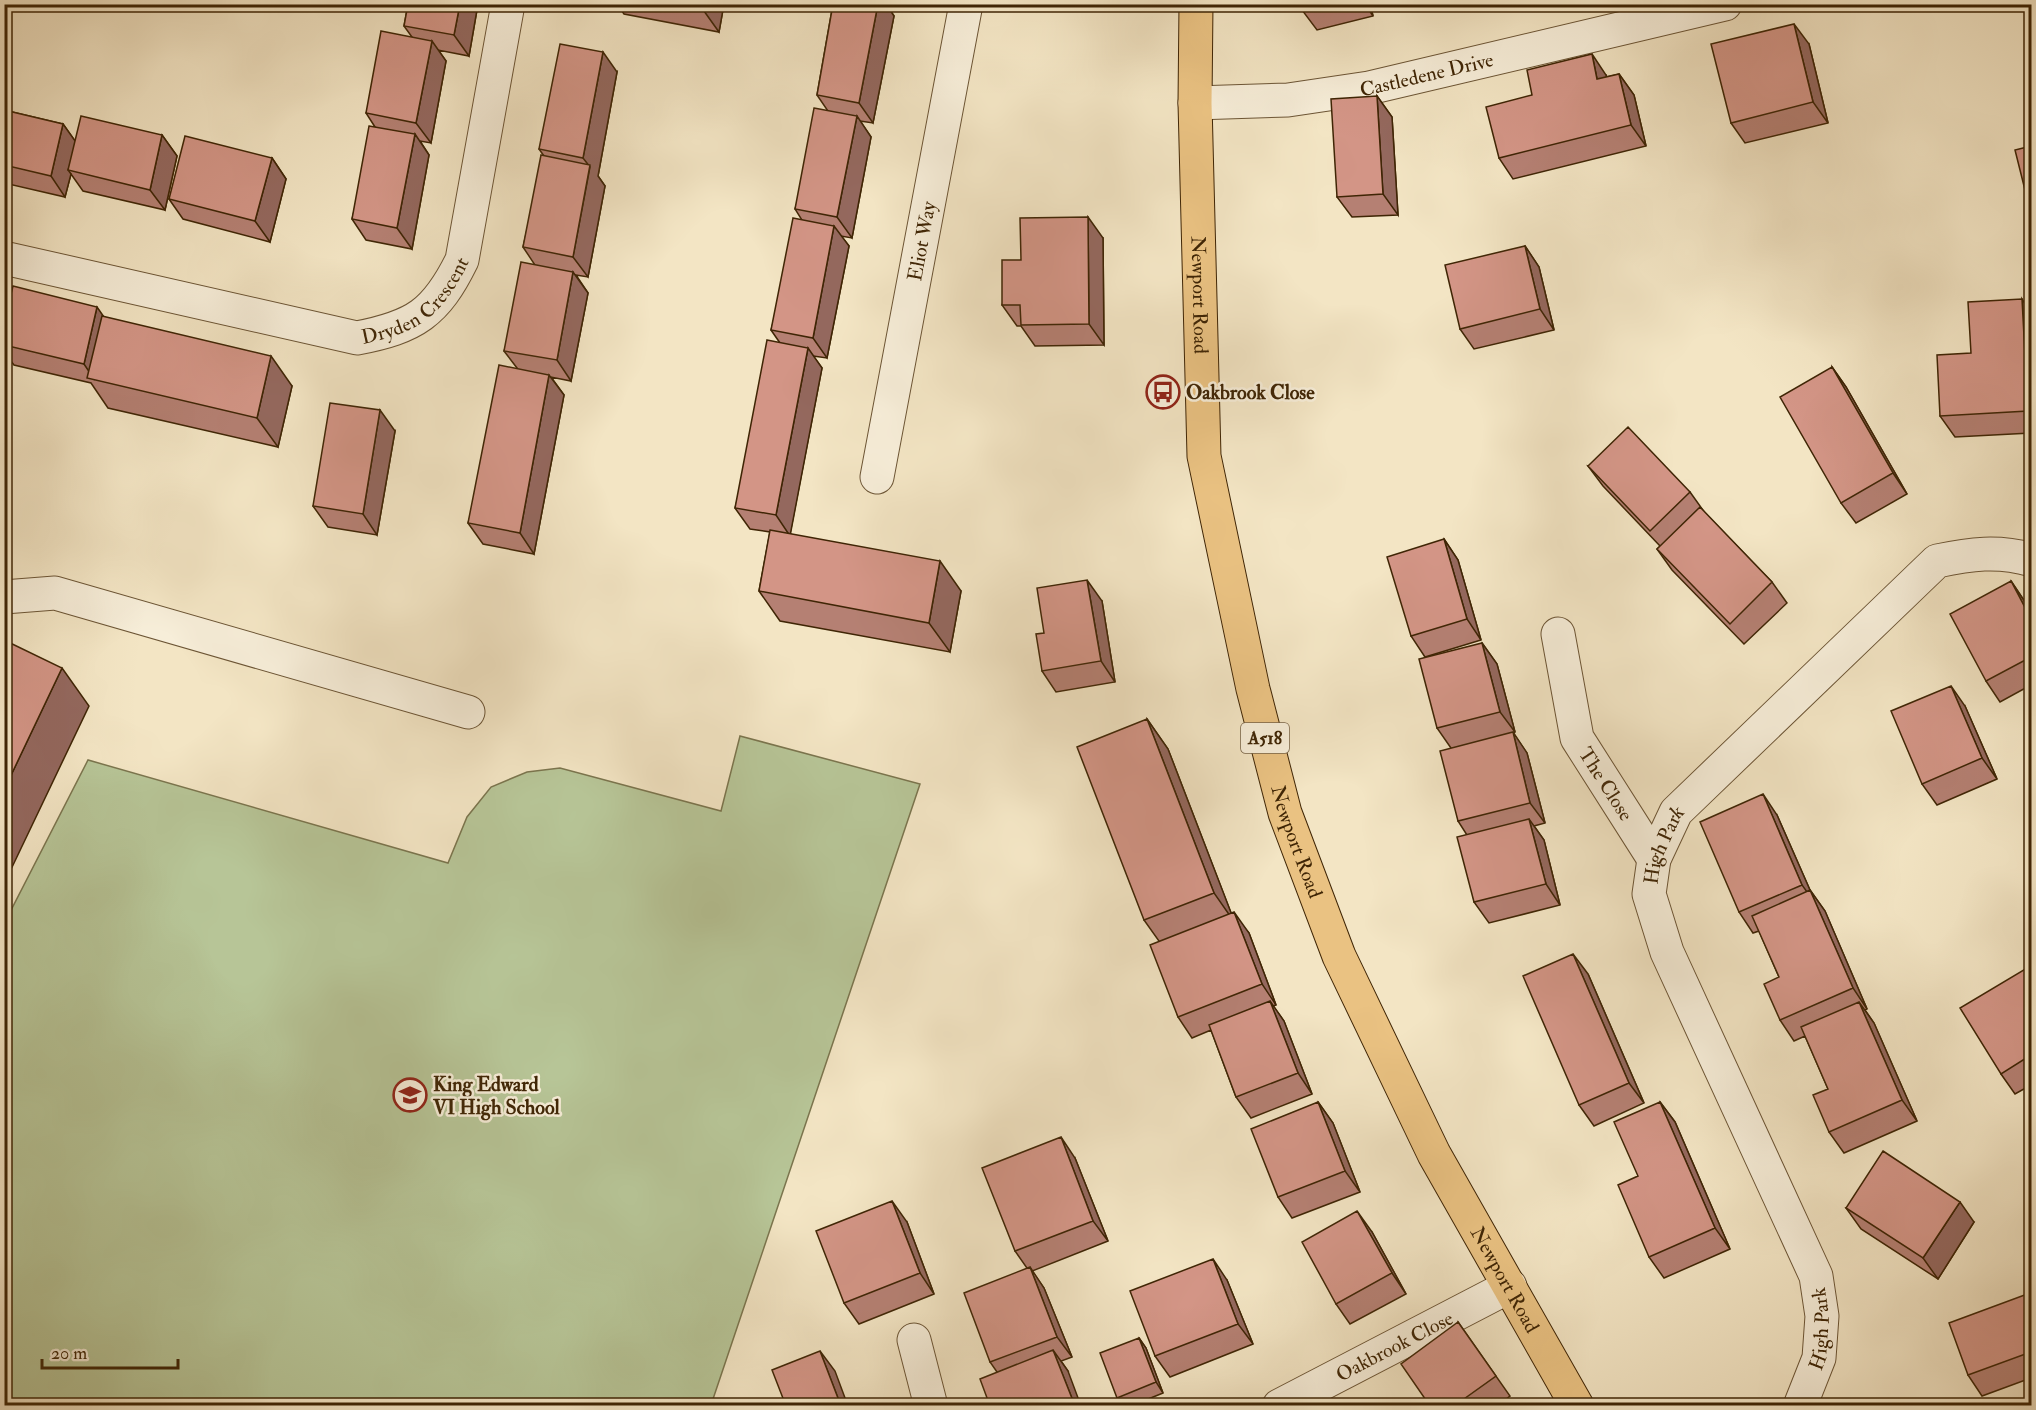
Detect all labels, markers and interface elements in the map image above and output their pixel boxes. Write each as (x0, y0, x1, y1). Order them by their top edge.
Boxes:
street label: Castledene Drive (1358, 47, 1496, 102)
street label: Eliot Way (902, 198, 942, 283)
street label: Newport Road (1185, 236, 1213, 354)
street label: Dryden Crescent (359, 253, 475, 350)
bus stop icon: Oakbrook Close (1145, 374, 1181, 410)
place label: Oakbrook Close (1186, 380, 1315, 405)
road number: A518 (1241, 723, 1289, 753)
street label: The Close (1573, 743, 1638, 826)
street label: Newport Road (1265, 783, 1328, 902)
street label: High Park (1639, 799, 1689, 886)
place label: King Edward VI High School (432, 1072, 560, 1121)
school or university icon: King Edward VI High School (392, 1077, 428, 1113)
street label: Newport Road (1465, 1222, 1545, 1337)
street label: High Park (1803, 1285, 1835, 1374)
street label: Oakbrook Close (1332, 1306, 1457, 1387)
scale bar (42, 1332, 178, 1370)
text: 20 m (51, 1342, 87, 1365)

